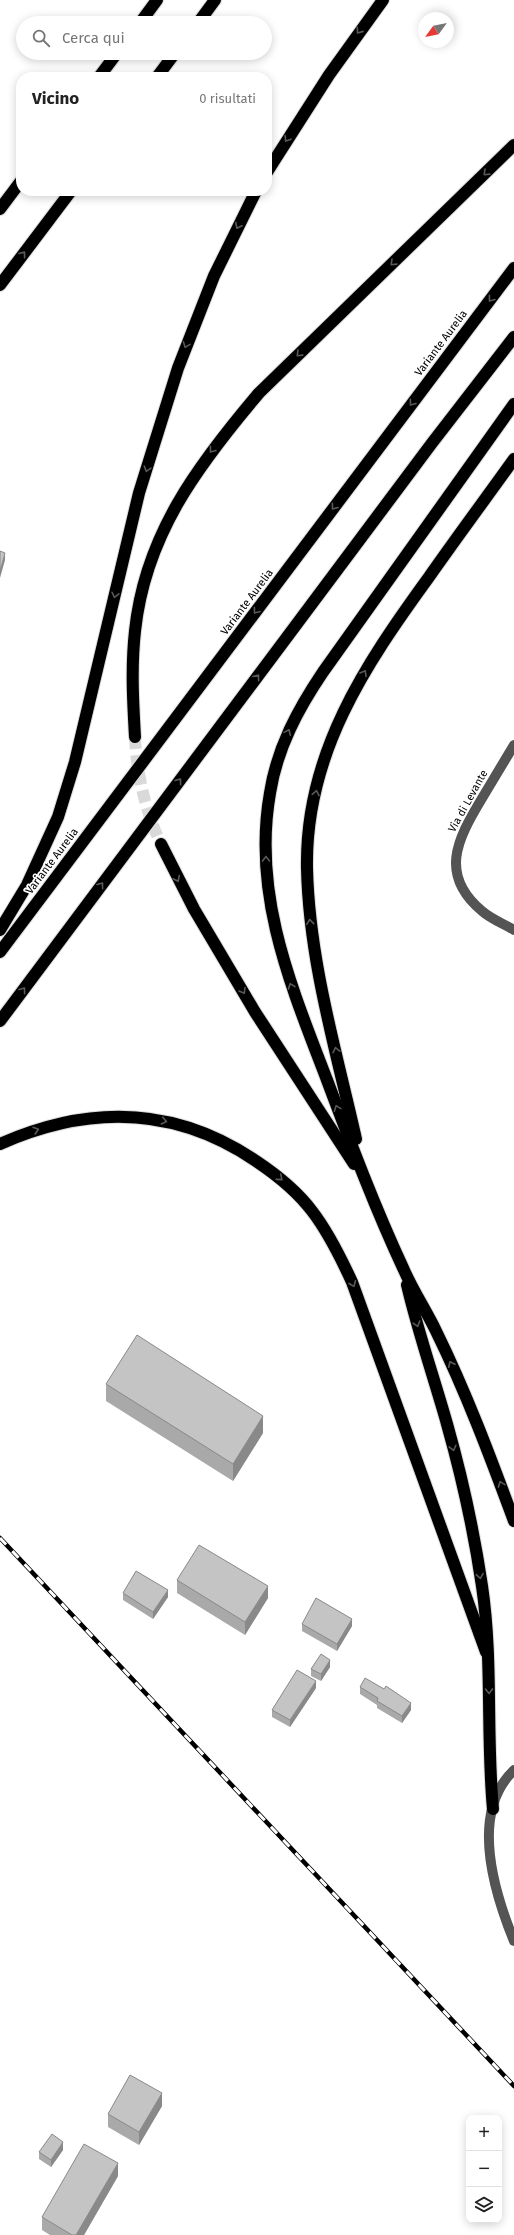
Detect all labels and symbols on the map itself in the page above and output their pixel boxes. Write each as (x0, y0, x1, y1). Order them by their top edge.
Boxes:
north arrow (418, 12, 454, 48)
one-way arrow (357, 27, 364, 34)
one-way arrow (284, 135, 291, 142)
one-way arrow (483, 168, 491, 175)
one-way arrow (235, 221, 243, 229)
one-way arrow (19, 251, 26, 258)
one-way arrow (390, 258, 398, 266)
one-way arrow (488, 295, 495, 302)
street label: Variante Aurelia (412, 308, 470, 378)
one-way arrow (183, 341, 191, 348)
one-way arrow (296, 349, 304, 356)
one-way arrow (410, 398, 417, 405)
one-way arrow (210, 445, 217, 452)
one-way arrow (143, 465, 152, 472)
one-way arrow (332, 502, 339, 509)
street label: Variante Aurelia (218, 567, 276, 637)
one-way arrow (111, 591, 120, 598)
one-way arrow (254, 606, 261, 613)
one-way arrow (359, 670, 366, 677)
one-way arrow (252, 675, 259, 682)
one-way arrow (284, 729, 292, 736)
street label: Via di Levante (446, 768, 490, 834)
one-way arrow (174, 779, 181, 786)
one-way arrow (311, 790, 319, 796)
street label: Variante Aurelia (23, 826, 81, 896)
one-way arrow (262, 856, 271, 862)
one-way arrow (173, 875, 180, 882)
one-way arrow (96, 883, 103, 890)
one-way arrow (306, 919, 315, 925)
one-way arrow (288, 983, 296, 990)
one-way arrow (18, 987, 25, 994)
one-way arrow (238, 987, 245, 994)
one-way arrow (332, 1047, 340, 1053)
one-way arrow (334, 1104, 342, 1111)
one-way arrow (161, 1117, 168, 1125)
one-way arrow (33, 1126, 40, 1135)
one-way arrow (275, 1174, 282, 1181)
one-way arrow (348, 1280, 356, 1288)
one-way arrow (412, 1320, 421, 1327)
one-way arrow (448, 1360, 456, 1368)
one-way arrow (449, 1445, 457, 1452)
one-way arrow (497, 1481, 505, 1488)
one-way arrow (475, 1573, 484, 1579)
one-way arrow (485, 1688, 494, 1694)

